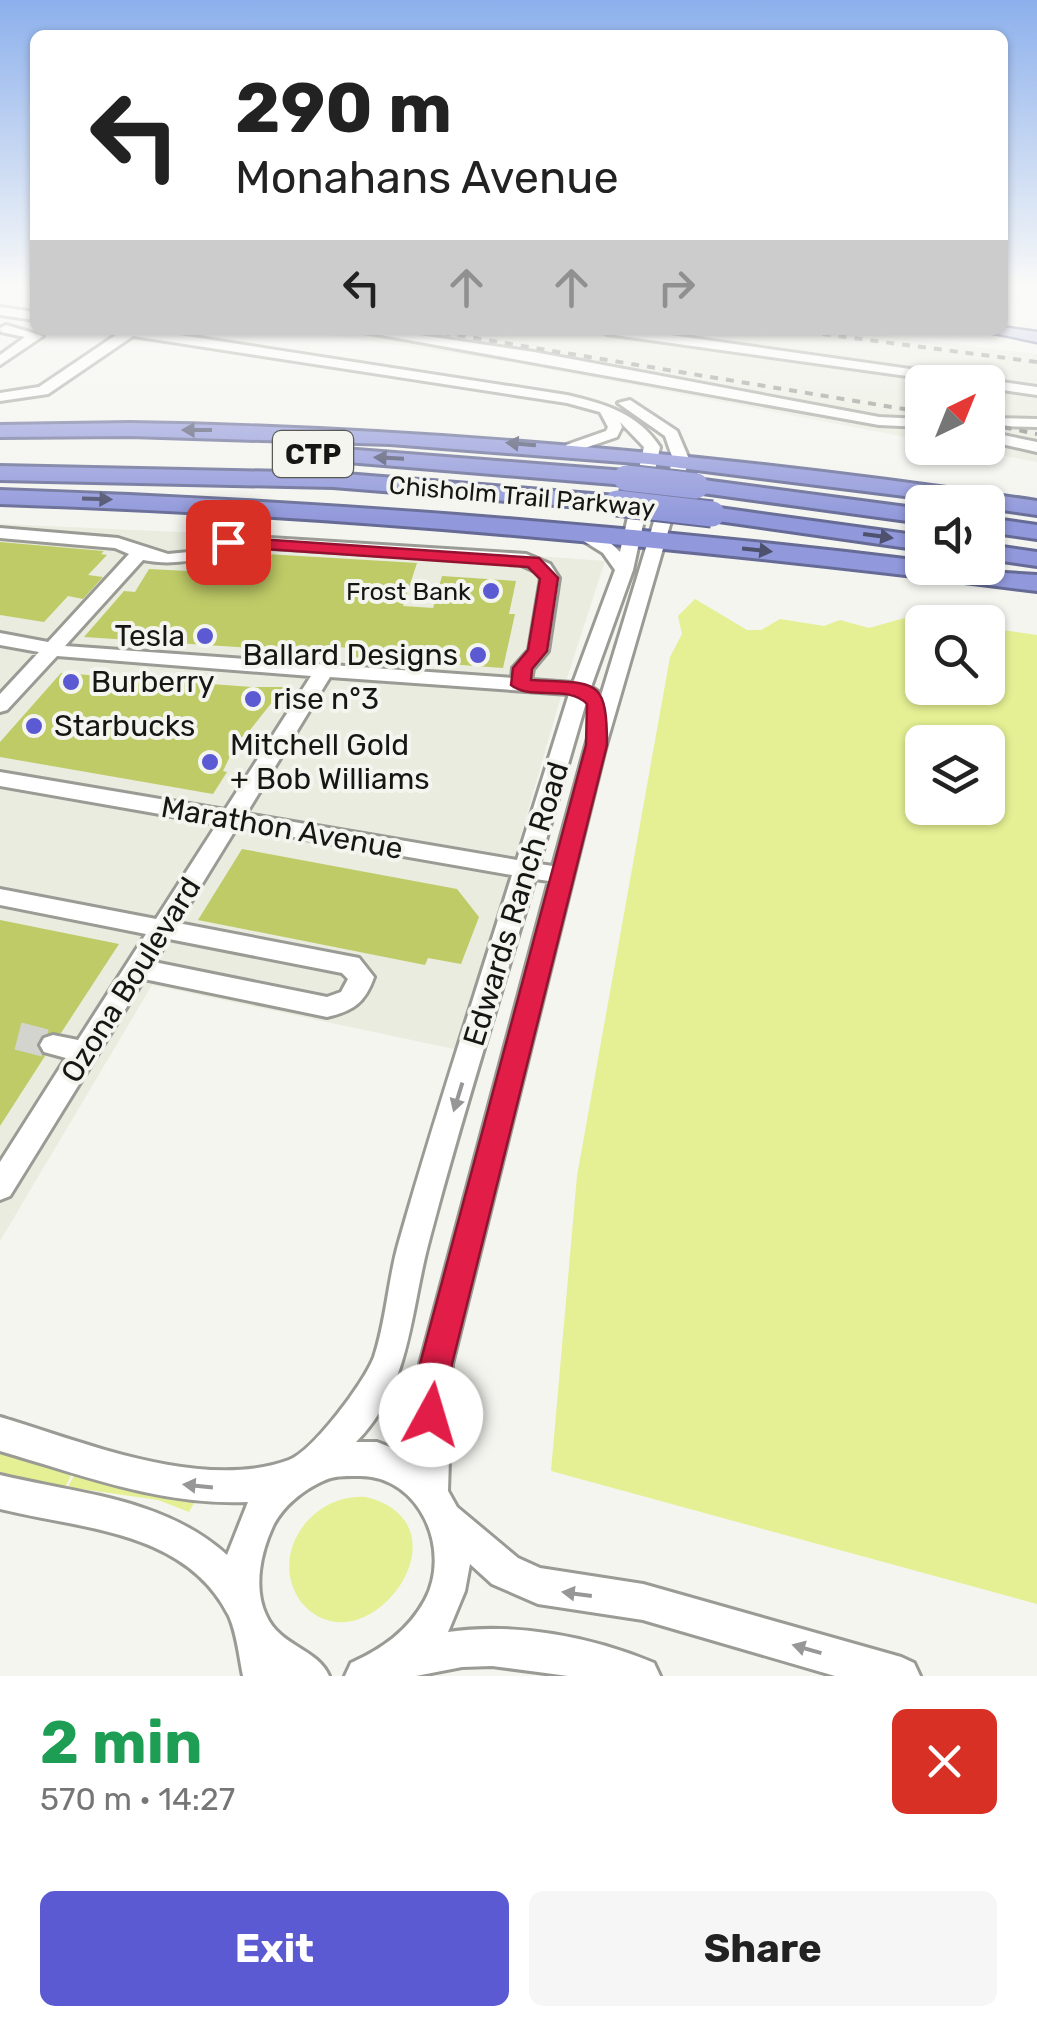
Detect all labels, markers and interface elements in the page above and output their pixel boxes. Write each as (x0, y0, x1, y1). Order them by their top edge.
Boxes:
text: 290 m (235, 67, 452, 150)
icon: left (70, 70, 200, 200)
text: Monahans Avenue (235, 151, 619, 204)
icon: left (334, 260, 389, 315)
icon: ahead (439, 260, 494, 315)
icon: ahead (544, 260, 599, 315)
icon: right (649, 260, 704, 315)
north arrow (905, 365, 1005, 465)
map controls (905, 365, 1005, 825)
one-way arrow (180, 422, 212, 438)
road number: CTP (273, 431, 353, 477)
one-way arrow (505, 435, 537, 451)
one-way arrow (373, 450, 404, 466)
street label: Chisholm Trail Parkway (388, 470, 656, 523)
button: sound (905, 485, 1005, 585)
one-way arrow (82, 492, 114, 508)
pin (186, 500, 271, 585)
icon: arrive (201, 515, 256, 570)
one-way arrow (863, 529, 894, 545)
one-way arrow (742, 542, 774, 558)
place label: Frost Bank (346, 577, 471, 606)
marker: Frost Bank (480, 580, 502, 602)
button: search (905, 605, 1005, 705)
place label: Tesla (115, 618, 185, 654)
marker: Tesla (194, 625, 216, 647)
place label: Ballard Designs (243, 637, 458, 673)
marker: Ballard Designs (467, 644, 489, 666)
place label: Burberry (91, 664, 215, 700)
marker: Burberry (60, 671, 82, 693)
place label: rise n°3 (273, 681, 379, 717)
marker: rise n°3 (242, 688, 264, 710)
place label: Starbucks (54, 708, 195, 744)
marker: Starbucks (23, 715, 45, 737)
button: layers (905, 725, 1005, 825)
place label: Mitchell Gold + Bob Williams (230, 727, 430, 797)
marker: Mitchell Gold + Bob Williams (199, 751, 221, 773)
street label: Edwards Ranch Road (456, 758, 576, 1050)
street label: Marathon Avenue (158, 789, 406, 867)
street label: Ozona Boulevard (53, 871, 209, 1089)
one-way arrow (450, 1082, 465, 1112)
position arrow (379, 1363, 483, 1467)
one-way arrow (181, 1478, 213, 1494)
one-way arrow (561, 1586, 592, 1602)
one-way arrow (791, 1641, 822, 1656)
text: 2 min (40, 1707, 202, 1778)
button: close (892, 1709, 997, 1814)
text: 570 m · 14:27 (40, 1780, 235, 1818)
button: Exit (40, 1891, 509, 2006)
button: Share (529, 1891, 997, 2006)

